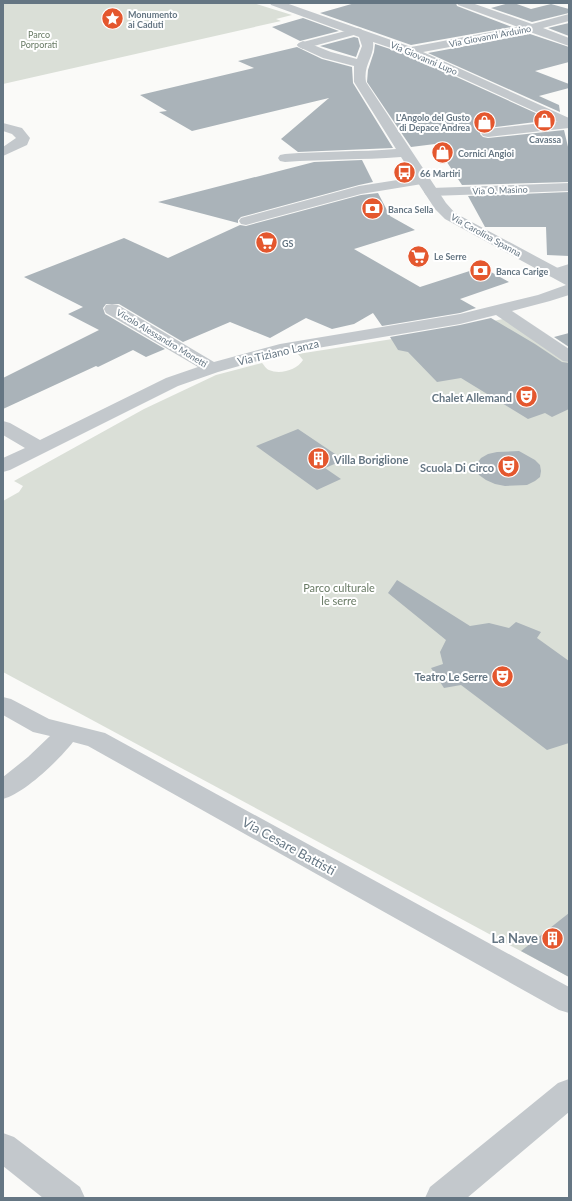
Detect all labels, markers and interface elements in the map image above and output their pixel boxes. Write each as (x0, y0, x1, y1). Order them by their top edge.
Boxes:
place icon: Monumento ai Caduti (100, 6, 126, 32)
place label: Monumento ai Caduti (128, 9, 178, 30)
street label: Via Giovanni Arduino (448, 23, 532, 49)
park label: Parco Porporati (21, 29, 58, 50)
street label: Via Giovanni Lupo (389, 39, 459, 77)
shop icon: Cavassa (532, 107, 558, 133)
shop icon: L'Angolo del Gusto di Depace Andrea (472, 109, 498, 135)
place label: L'Angolo del Gusto di Depace Andrea (396, 112, 470, 133)
place label: Cavassa (529, 134, 561, 145)
shop icon: Cornici Angioi (430, 140, 456, 166)
place label: Cornici Angioi (458, 148, 514, 159)
bus stop icon: 66 Martiri (392, 160, 418, 186)
place label: 66 Martiri (420, 168, 460, 179)
street label: Via O. Masino (472, 184, 528, 196)
bank icon: Banca Sella (359, 196, 385, 222)
place label: Banca Sella (388, 204, 434, 215)
street label: Via Carolina Spanna (449, 211, 523, 259)
supermarket icon: GS (253, 230, 279, 256)
place label: GS (282, 238, 294, 249)
supermarket icon: Le Serre (405, 243, 431, 269)
place label: Le Serre (434, 251, 467, 262)
bank icon: Banca Carige (468, 258, 494, 284)
place label: Banca Carige (496, 266, 548, 277)
street label: Vicolo Alessandro Monetti (115, 306, 209, 370)
street label: Via Tiziano Lanza (236, 336, 320, 368)
theatre icon: Chalet Allemand (514, 384, 540, 410)
place label: Chalet Allemand (432, 391, 512, 404)
building icon: Villa Boriglione (306, 446, 332, 472)
place label: Villa Boriglione (333, 453, 408, 466)
theatre icon: Scuola Di Circo (496, 454, 522, 480)
place label: Scuola Di Circo (420, 461, 494, 474)
park label: Parco culturale le serre (303, 581, 375, 607)
theatre icon: Teatro Le Serre (490, 663, 516, 689)
place label: Teatro Le Serre (415, 670, 488, 683)
street label: Via Cesare Battisti (240, 814, 338, 878)
building icon: La Nave (540, 925, 566, 951)
place label: La Nave (492, 930, 538, 946)

